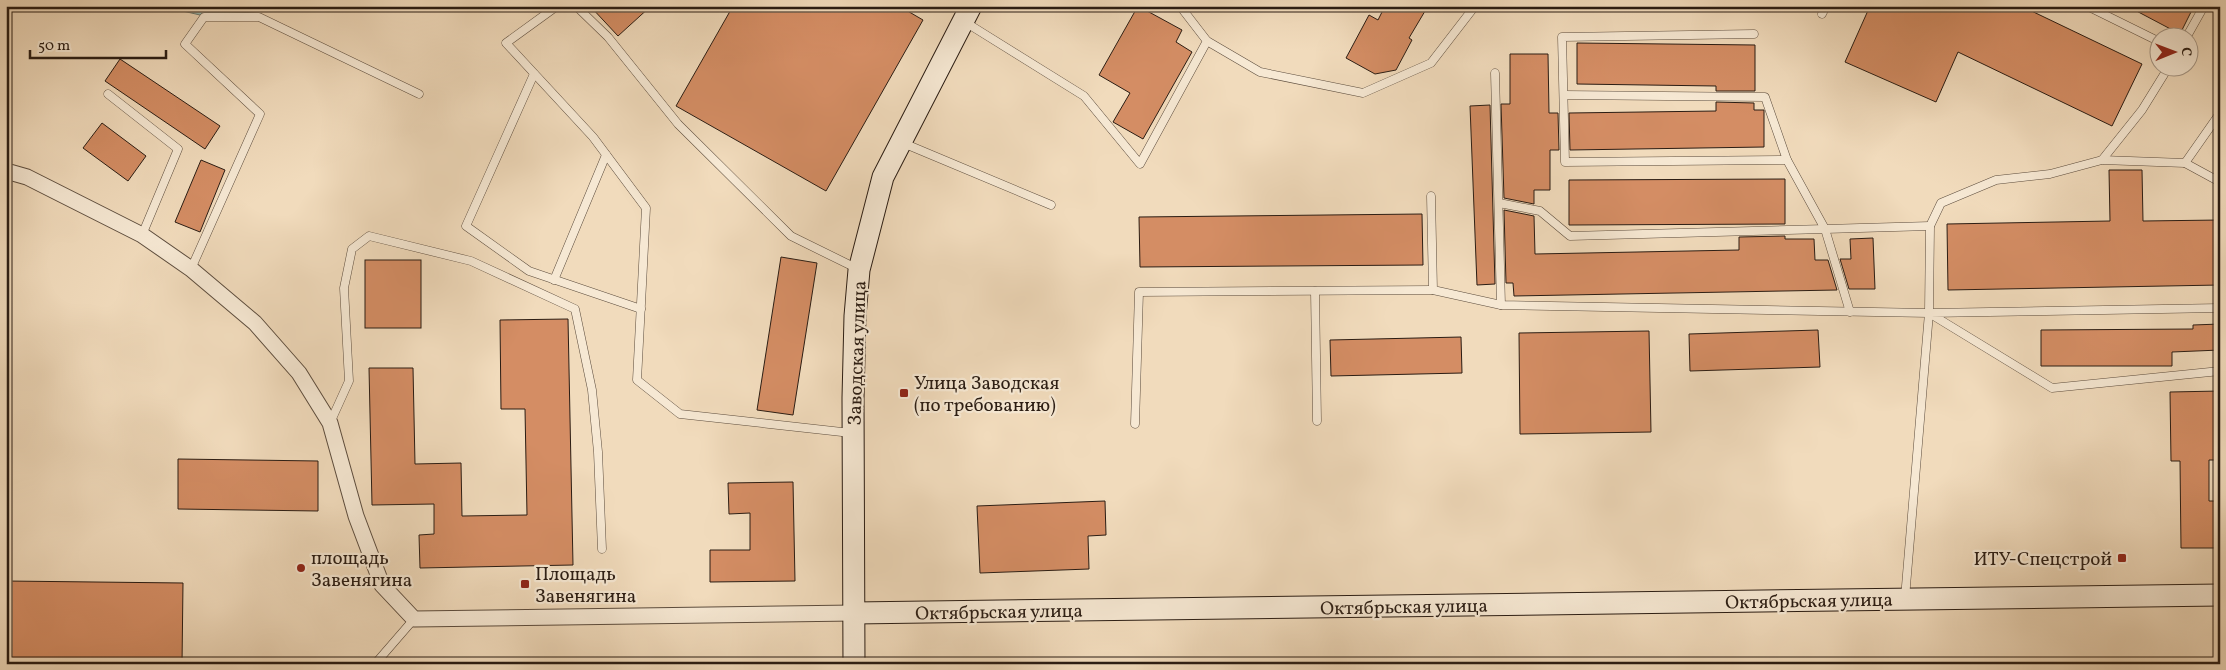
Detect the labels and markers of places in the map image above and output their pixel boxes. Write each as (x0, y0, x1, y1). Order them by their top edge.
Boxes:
place label: Улица Заводская (по требованию) (914, 371, 1060, 419)
marker: Улица Заводская (по требованию) (898, 387, 910, 399)
place label: площадь Завенягина (311, 546, 412, 594)
place label: ИТУ-Спецстрой (1974, 547, 2112, 573)
marker: ИТУ-Спецстрой (2116, 552, 2128, 564)
marker: площадь Завенягина (295, 562, 307, 574)
place label: Площадь Завенягина (535, 562, 636, 610)
marker: Площадь Завенягина (519, 578, 531, 590)

